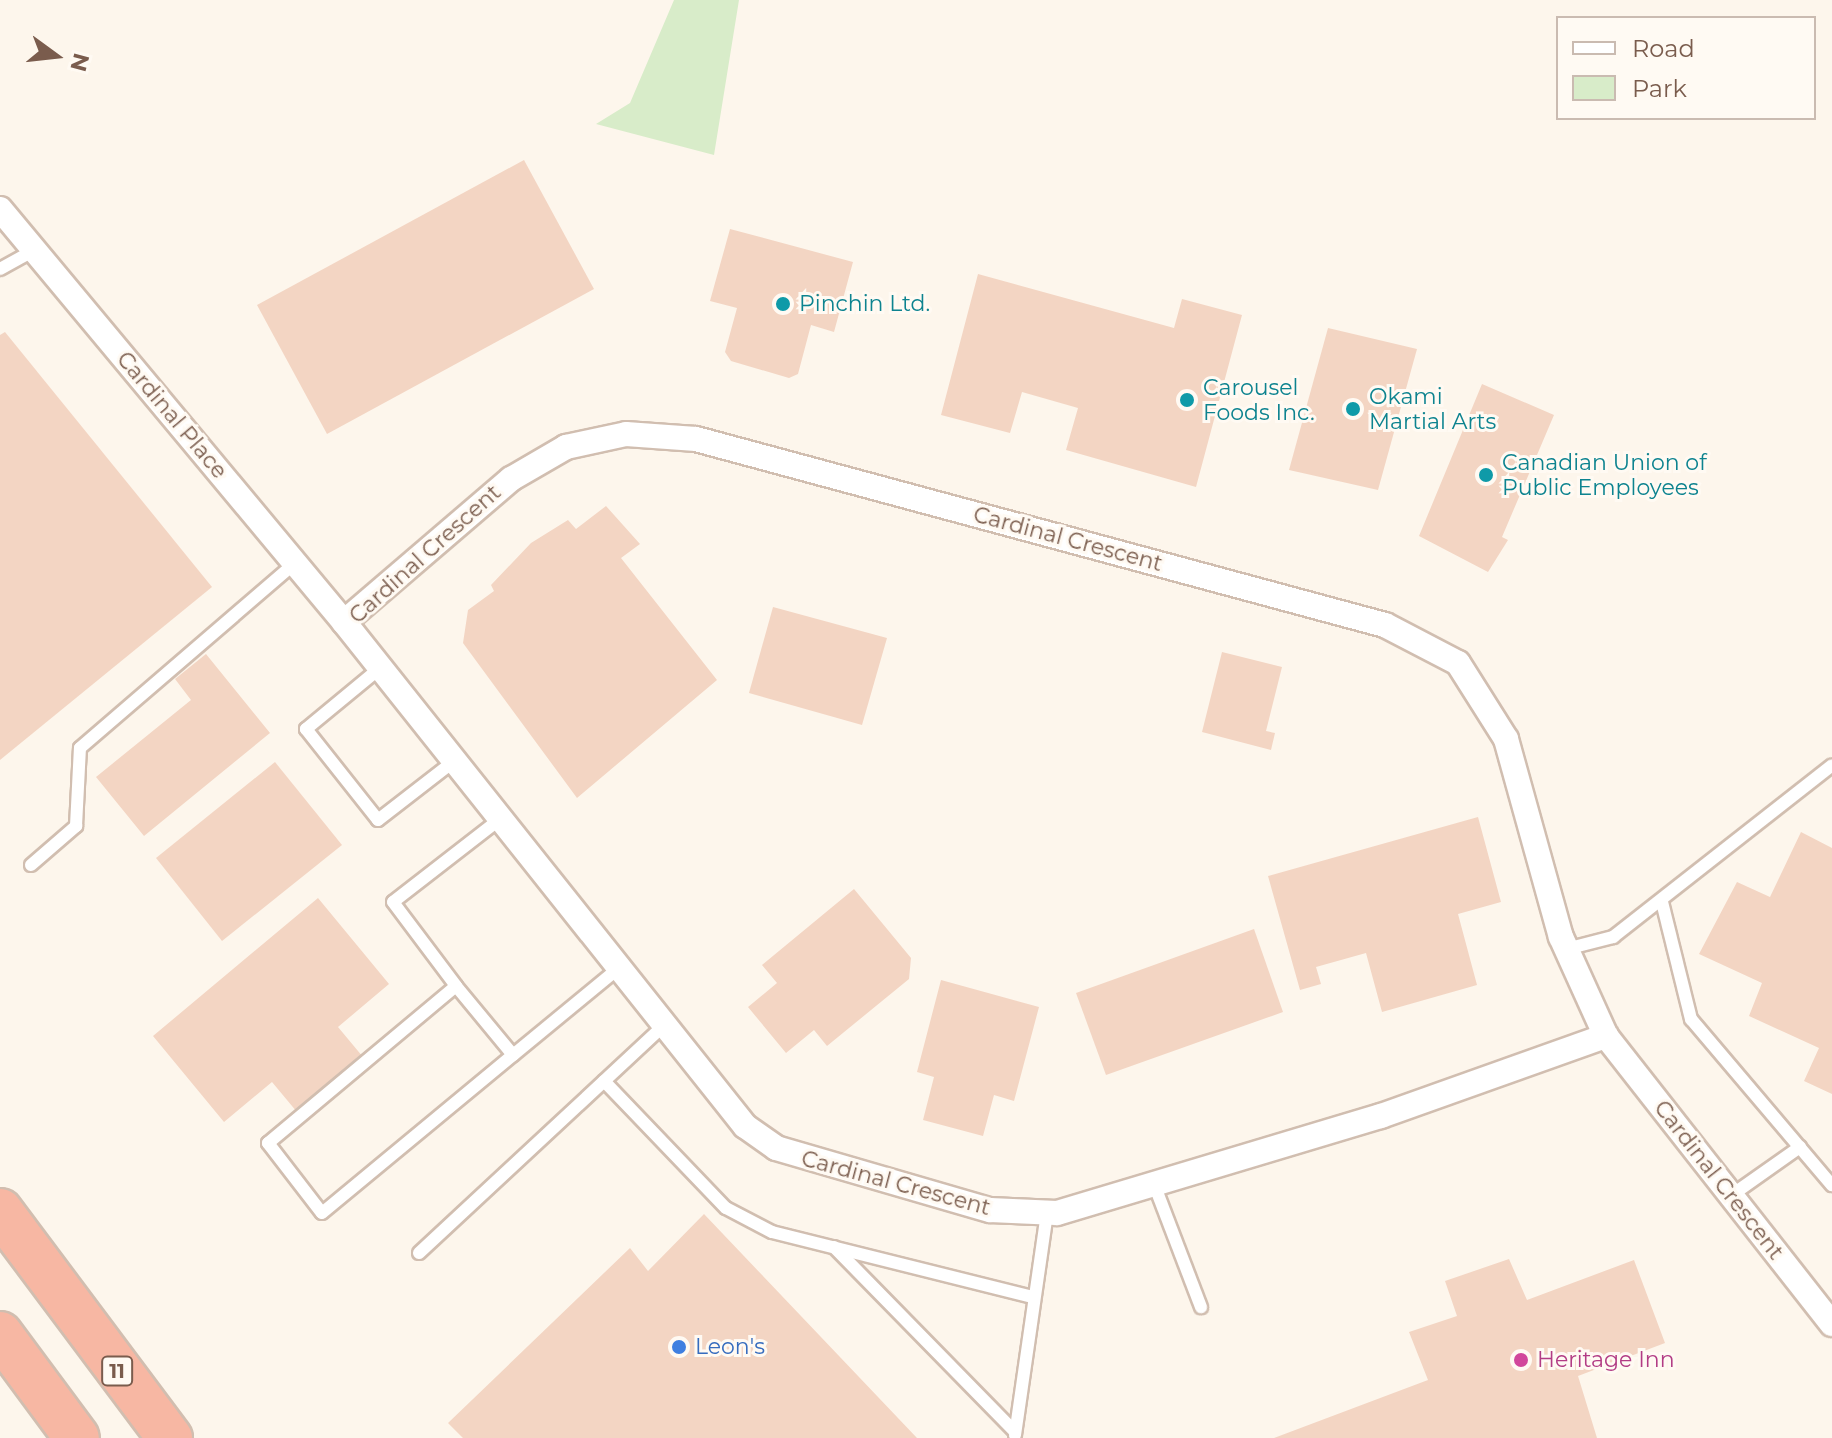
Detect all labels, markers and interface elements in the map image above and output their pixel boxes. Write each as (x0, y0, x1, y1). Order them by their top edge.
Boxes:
north arrow (16, 16, 96, 96)
legend (1556, 16, 1816, 120)
text: Road (1632, 34, 1695, 63)
text: N (64, 50, 95, 74)
text: Park (1632, 74, 1687, 103)
place label: Pinchin Ltd. (799, 291, 930, 317)
marker: Pinchin Ltd. (774, 295, 792, 313)
street label: Cardinal Place (111, 346, 233, 484)
place label: Carousel Foods Inc. (1203, 374, 1315, 426)
place label: Okami Martial Arts (1369, 383, 1496, 434)
marker: Carousel Foods Inc. (1178, 391, 1196, 409)
marker: Okami Martial Arts (1344, 400, 1362, 418)
place label: Canadian Union of Public Employees (1502, 449, 1707, 500)
marker: Canadian Union of Public Employees (1477, 466, 1495, 484)
street label: Cardinal Crescent (344, 479, 506, 629)
street label: Cardinal Crescent (971, 501, 1165, 577)
street label: Cardinal Crescent (1649, 1095, 1789, 1265)
street label: Cardinal Crescent (799, 1145, 993, 1221)
place label: Leon's (695, 1334, 765, 1360)
marker: Leon's (670, 1338, 688, 1356)
place label: Heritage Inn (1537, 1347, 1675, 1373)
marker: Heritage Inn (1512, 1351, 1530, 1369)
road number: 11 (101, 1355, 133, 1387)

